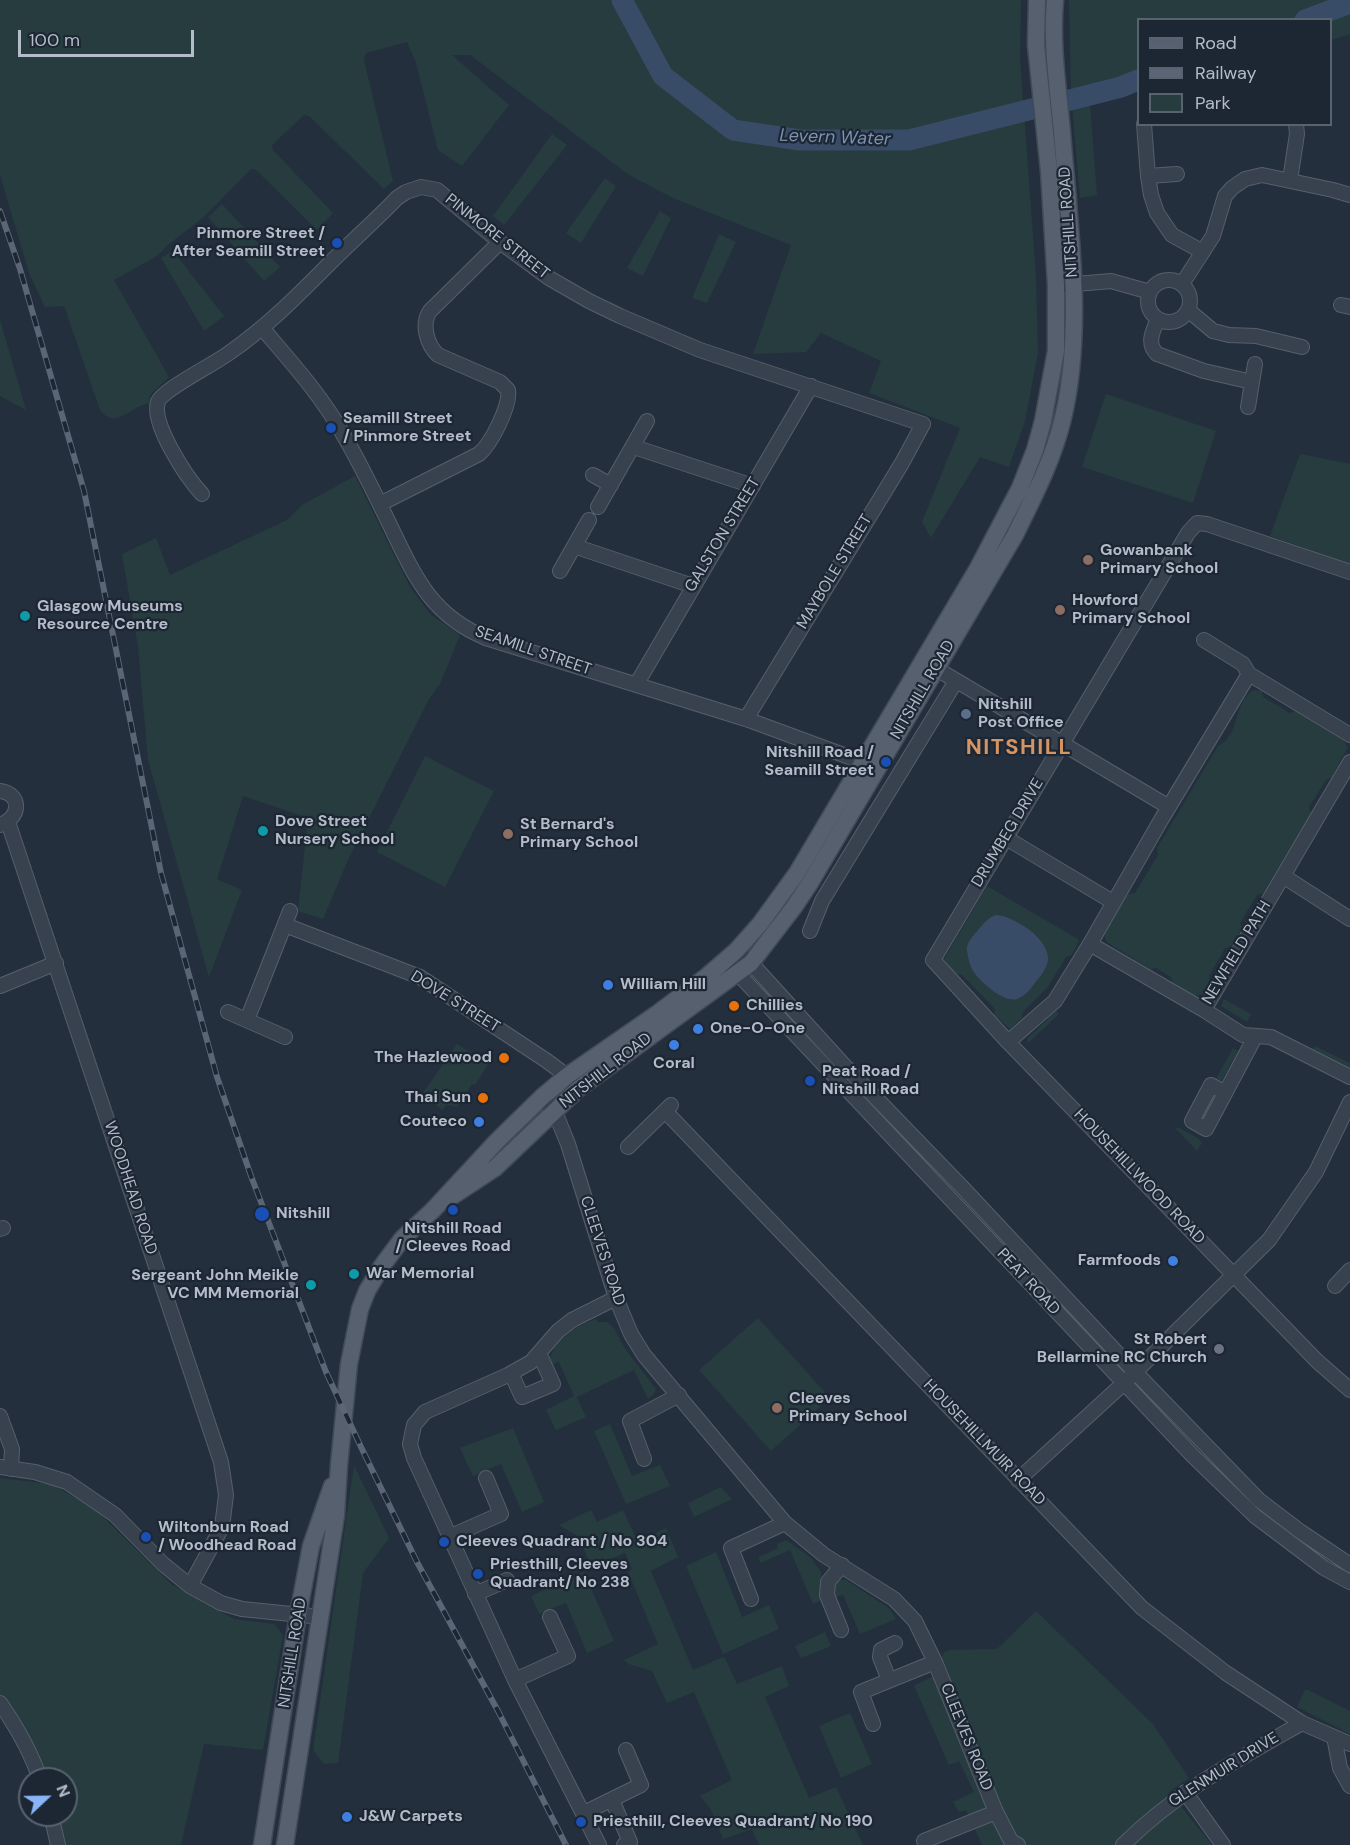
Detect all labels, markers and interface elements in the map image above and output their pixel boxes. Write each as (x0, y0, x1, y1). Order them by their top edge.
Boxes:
scale bar (21, 18, 196, 56)
legend (1137, 18, 1332, 126)
text: 100 m (29, 28, 80, 52)
text: Road (1195, 31, 1237, 55)
text: Railway (1195, 61, 1257, 85)
text: Park (1195, 91, 1231, 115)
water label: Levern Water (779, 125, 891, 151)
street label: NITSHILL ROAD (1056, 166, 1082, 278)
street label: PINMORE STREET (441, 190, 553, 284)
place label: Pinmore Street / After Seamill Street (172, 224, 325, 262)
marker: Pinmore Street / After Seamill Street (330, 236, 344, 250)
place label: Seamill Street / Pinmore Street (343, 409, 471, 447)
marker: Seamill Street / Pinmore Street (324, 421, 338, 435)
street label: GALSTON STREET (681, 474, 765, 596)
street label: MAYBOLE STREET (793, 511, 877, 633)
place label: Gowanbank Primary School (1100, 541, 1218, 579)
marker: Gowanbank Primary School (1081, 553, 1095, 567)
place label: Howford Primary School (1072, 591, 1190, 629)
place label: Glasgow Museums Resource Centre (37, 597, 183, 635)
marker: Howford Primary School (1053, 603, 1067, 617)
marker: Glasgow Museums Resource Centre (18, 609, 32, 623)
street label: SEAMILL STREET (472, 622, 594, 680)
street label: NITSHILL ROAD (887, 637, 959, 743)
place label: Nitshill Post Office (978, 695, 1064, 733)
marker: Nitshill Post Office (959, 707, 973, 721)
district label: NITSHILL (966, 735, 1072, 761)
place label: Nitshill Road / Seamill Street (764, 743, 874, 781)
marker: Nitshill Road / Seamill Street (879, 755, 893, 769)
street label: DRUMBEG DRIVE (968, 775, 1048, 891)
place label: Dove Street Nursery School (275, 812, 394, 850)
place label: St Bernard's Primary School (520, 815, 638, 853)
marker: Dove Street Nursery School (256, 824, 270, 838)
marker: St Bernard's Primary School (501, 827, 515, 841)
street label: NEWFIELD PATH (1198, 898, 1276, 1008)
street label: DOVE STREET (407, 967, 503, 1037)
place label: William Hill (620, 975, 706, 995)
marker: William Hill (601, 978, 615, 992)
place label: Chillies (746, 996, 803, 1016)
marker: Chillies (727, 999, 741, 1013)
place label: One-O-One (710, 1019, 805, 1039)
marker: One-O-One (691, 1022, 705, 1036)
street label: NITSHILL ROAD (556, 1029, 656, 1113)
marker: Coral (667, 1038, 681, 1052)
place label: The Hazlewood (374, 1048, 492, 1068)
marker: The Hazlewood (497, 1051, 511, 1065)
place label: Coral (653, 1054, 695, 1074)
place label: Peat Road / Nitshill Road (822, 1062, 919, 1100)
marker: Peat Road / Nitshill Road (803, 1074, 817, 1088)
place label: Thai Sun (405, 1088, 471, 1108)
marker: Thai Sun (476, 1091, 490, 1105)
street label: HOUSEHILLWOOD ROAD (1069, 1105, 1209, 1249)
place label: Couteco (400, 1112, 467, 1132)
marker: Couteco (472, 1115, 486, 1129)
street label: WOODHEAD ROAD (99, 1119, 161, 1257)
street label: CLEEVES ROAD (575, 1194, 629, 1308)
marker: Nitshill Road / Cleeves Road (446, 1203, 460, 1217)
place label: Nitshill (276, 1204, 330, 1224)
marker: Nitshill (253, 1205, 271, 1223)
place label: Nitshill Road / Cleeves Road (395, 1219, 511, 1257)
street label: PEAT ROAD (992, 1245, 1064, 1319)
place label: Farmfoods (1078, 1251, 1161, 1271)
marker: Farmfoods (1166, 1254, 1180, 1268)
place label: War Memorial (366, 1264, 474, 1284)
place label: Sergeant John Meikle VC MM Memorial (131, 1266, 299, 1304)
marker: War Memorial (347, 1267, 361, 1281)
marker: Sergeant John Meikle VC MM Memorial (304, 1278, 318, 1292)
place label: St Robert Bellarmine RC Church (1037, 1330, 1207, 1368)
marker: St Robert Bellarmine RC Church (1212, 1342, 1226, 1356)
street label: HOUSEHILLMUIR ROAD (919, 1376, 1049, 1510)
place label: Cleeves Primary School (789, 1389, 907, 1427)
marker: Cleeves Primary School (770, 1401, 784, 1415)
place label: Wiltonburn Road / Woodhead Road (158, 1518, 296, 1556)
marker: Wiltonburn Road / Woodhead Road (139, 1530, 153, 1544)
place label: Cleeves Quadrant / No 304 (456, 1532, 667, 1552)
marker: Cleeves Quadrant / No 304 (437, 1535, 451, 1549)
place label: Priesthill, Cleeves Quadrant/ No 238 (490, 1555, 630, 1593)
marker: Priesthill, Cleeves Quadrant/ No 238 (471, 1567, 485, 1581)
street label: NITSHILL ROAD (275, 1597, 311, 1709)
street label: CLEEVES ROAD (936, 1681, 996, 1793)
street label: GLENMUIR DRIVE (1165, 1728, 1283, 1812)
north arrow (18, 1767, 78, 1827)
text: N (51, 1781, 75, 1800)
place label: J&W Carpets (359, 1807, 463, 1827)
marker: J&W Carpets (340, 1810, 354, 1824)
place label: Priesthill, Cleeves Quadrant/ No 190 (593, 1812, 873, 1832)
marker: Priesthill, Cleeves Quadrant/ No 190 (574, 1815, 588, 1829)

